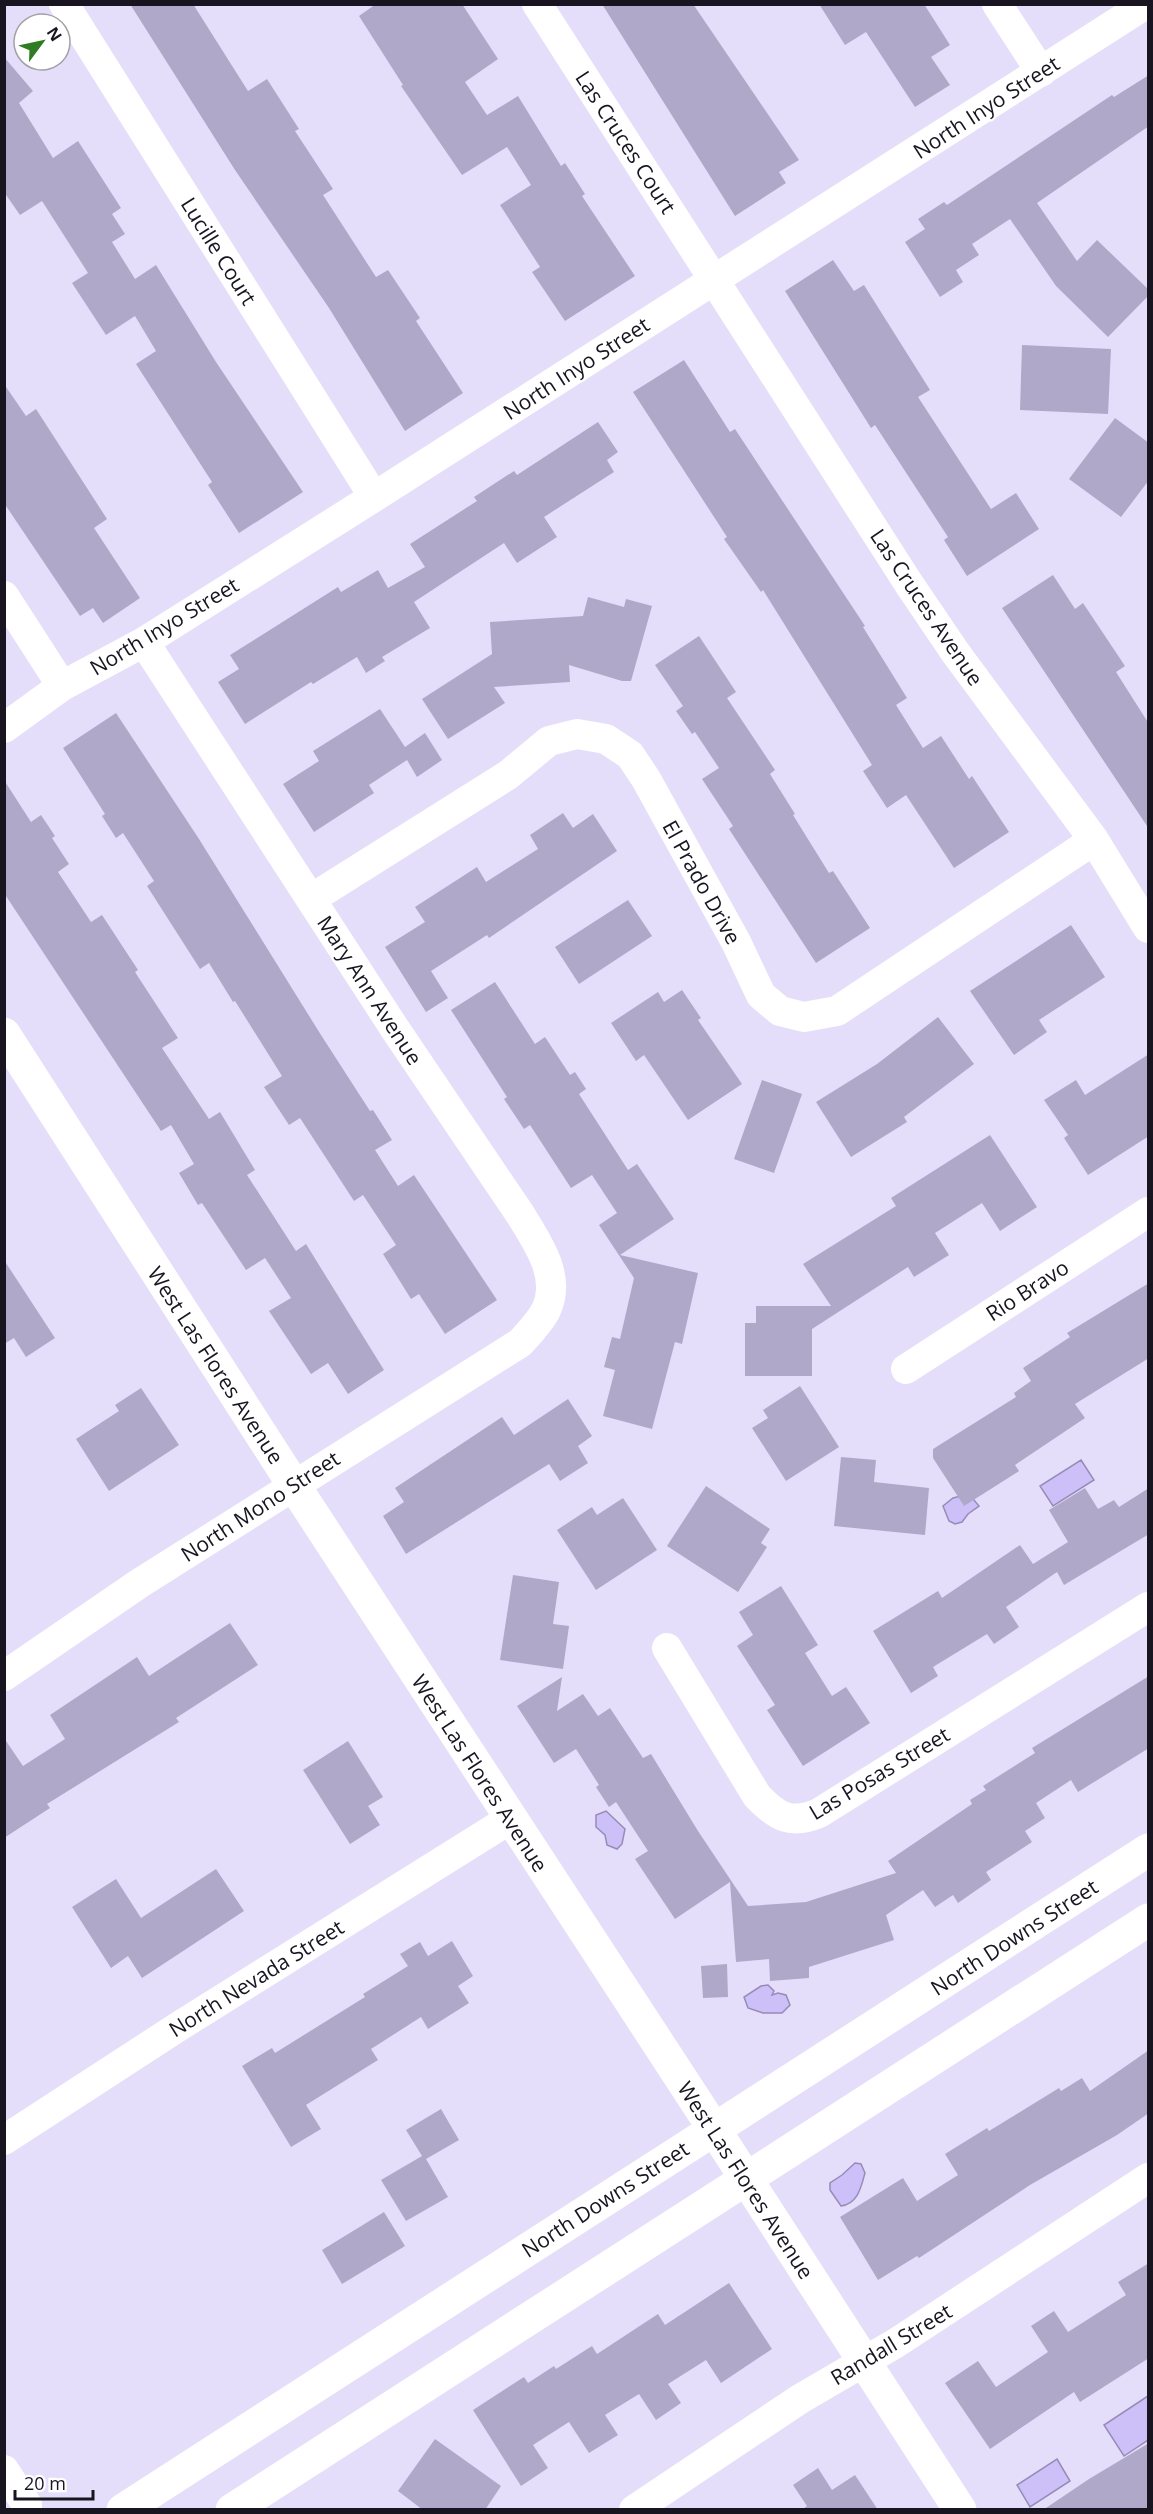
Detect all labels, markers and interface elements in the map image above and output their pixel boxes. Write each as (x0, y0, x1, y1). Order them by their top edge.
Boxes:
north arrow (12, 12, 72, 72)
text: N (42, 22, 67, 45)
street label: North Inyo Street (908, 49, 1064, 165)
street label: Las Cruces Court (569, 65, 683, 219)
street label: Lucille Court (175, 192, 263, 310)
street label: North Inyo Street (498, 310, 654, 426)
street label: Las Cruces Avenue (864, 523, 990, 691)
street label: North Inyo Street (84, 571, 244, 681)
street label: El Prado Drive (656, 815, 748, 949)
street label: Mary Ann Avenue (311, 910, 429, 1070)
street label: Rio Bravo (980, 1253, 1074, 1327)
street label: West Las Flores Avenue (142, 1261, 290, 1469)
street label: North Mono Street (175, 1444, 345, 1568)
street label: West Las Flores Avenue (406, 1669, 554, 1877)
street label: Las Posas Street (804, 1720, 954, 1826)
street label: North Downs Street (925, 1872, 1103, 2002)
street label: North Nevada Street (163, 1913, 349, 2043)
street label: West Las Flores Avenue (672, 2076, 820, 2284)
street label: North Downs Street (516, 2134, 694, 2264)
street label: Randall Street (825, 2297, 957, 2391)
scale bar (15, 2463, 93, 2501)
text: 20 m (24, 2471, 66, 2495)

